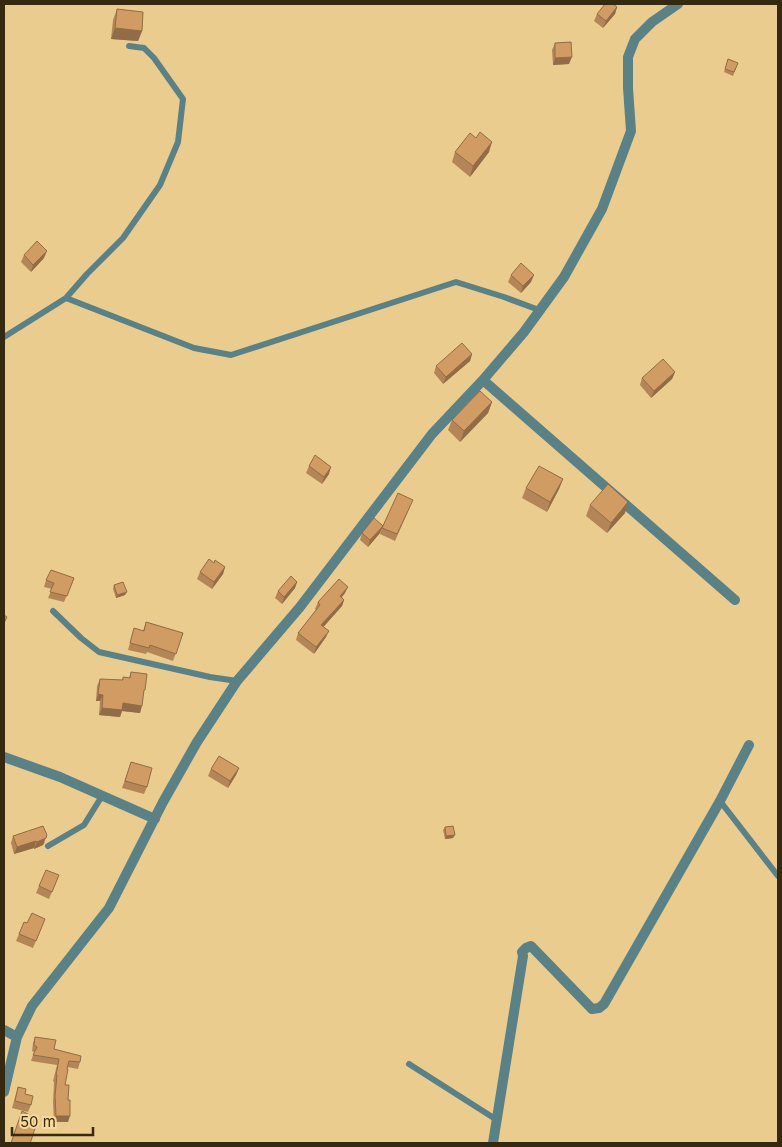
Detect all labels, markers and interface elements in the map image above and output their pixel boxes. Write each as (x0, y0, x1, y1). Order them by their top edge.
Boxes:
scale bar (12, 1104, 94, 1136)
text: 50 m (20, 1112, 56, 1131)

